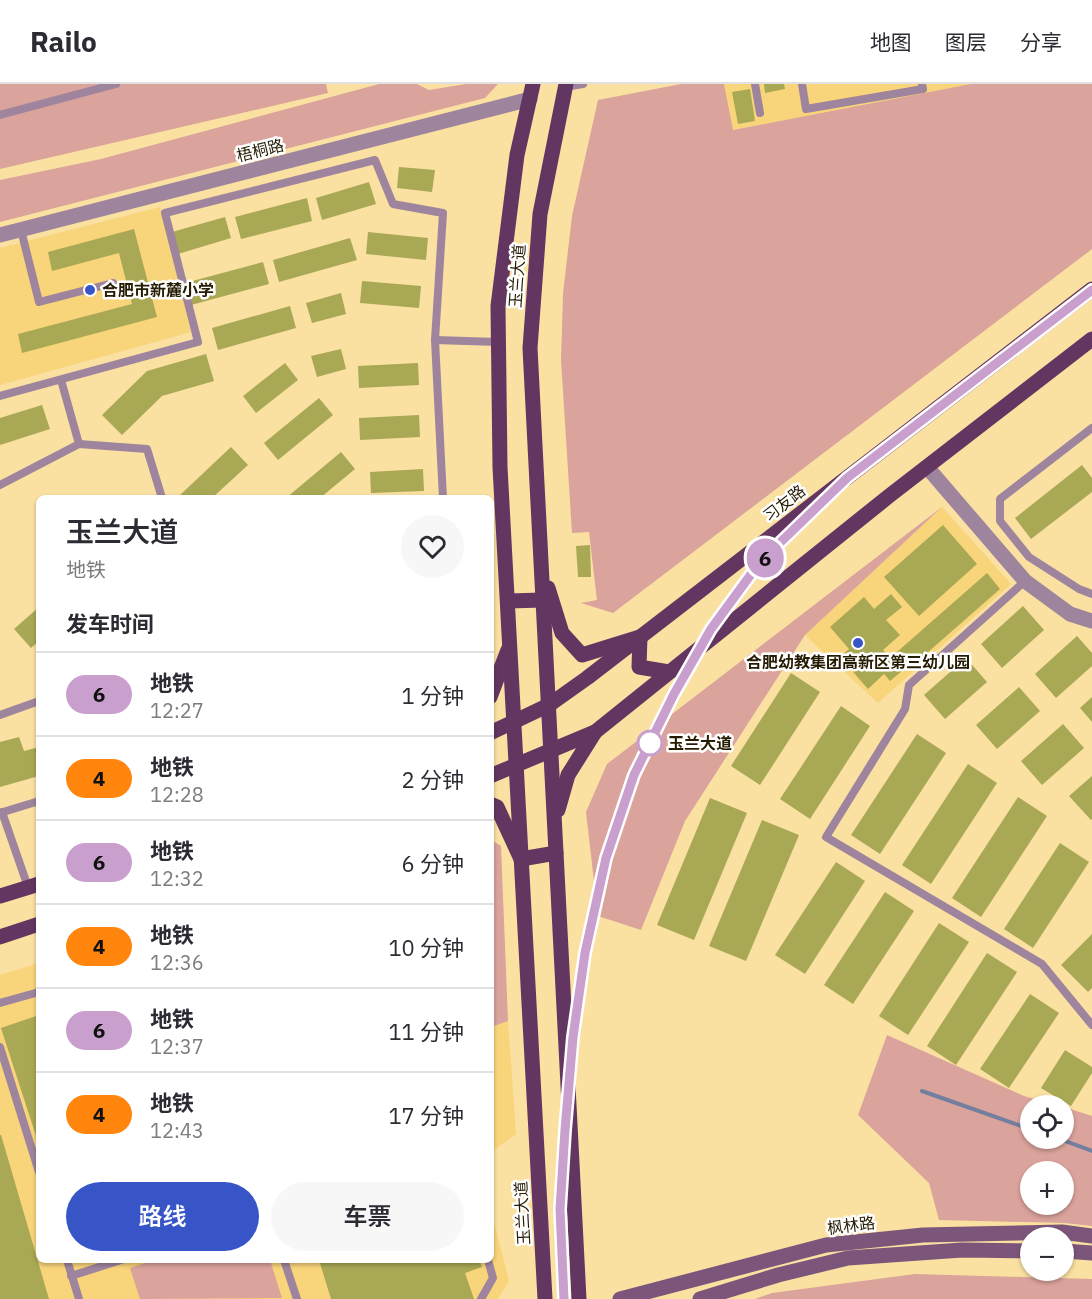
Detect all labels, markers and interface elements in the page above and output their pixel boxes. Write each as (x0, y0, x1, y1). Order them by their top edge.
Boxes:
text: Railo (30, 23, 97, 60)
text: 地图 (870, 28, 912, 56)
text: 图层 (945, 28, 987, 56)
text: 分享 (1020, 28, 1062, 56)
street label: 梧桐路 (234, 134, 286, 166)
street label: 玉兰大道 (505, 243, 529, 309)
place label: 合肥市新麓小学 (102, 280, 214, 300)
marker: 合肥市新麓小学 (83, 283, 97, 297)
street label: 习友路 (759, 480, 809, 526)
text: 玉兰大道 (66, 513, 178, 550)
button: heart (401, 515, 464, 578)
line badge: 6 (746, 538, 784, 578)
text: 6 (759, 544, 771, 572)
text: 地铁 (66, 556, 106, 583)
text: 发车时间 (66, 609, 154, 638)
marker: 合肥幼教集团高新区第三幼儿园 (851, 636, 865, 650)
place label: 合肥幼教集团高新区第三幼儿园 (746, 652, 970, 672)
text: 地铁 (150, 668, 194, 697)
text: 6 (93, 680, 105, 708)
text: 1 分钟 (402, 681, 464, 710)
text: 12:27 (150, 697, 204, 724)
marker: 玉兰大道 (637, 730, 663, 756)
place label: 玉兰大道 (668, 733, 732, 753)
text: 地铁 (150, 752, 194, 781)
text: 4 (93, 764, 105, 792)
text: 2 分钟 (402, 765, 464, 794)
text: 12:28 (150, 781, 204, 808)
text: 地铁 (150, 836, 194, 865)
text: 6 (93, 848, 105, 876)
text: 6 分钟 (402, 849, 464, 878)
text: 12:32 (150, 865, 204, 892)
text: 地铁 (150, 920, 194, 949)
text: 4 (93, 932, 105, 960)
text: 10 分钟 (388, 933, 464, 962)
text: 12:36 (150, 949, 204, 976)
text: 地铁 (150, 1004, 194, 1033)
text: 6 (93, 1016, 105, 1044)
text: 11 分钟 (388, 1017, 464, 1046)
text: 12:37 (150, 1033, 204, 1060)
text: 地铁 (150, 1088, 194, 1117)
map controls (1020, 1095, 1074, 1281)
button: locate (1020, 1095, 1074, 1149)
text: 4 (93, 1100, 105, 1128)
text: 17 分钟 (388, 1101, 464, 1130)
text: 12:43 (150, 1117, 204, 1144)
button: + (1020, 1161, 1074, 1215)
street label: 玉兰大道 (510, 1181, 534, 1245)
button: 路线 (66, 1182, 259, 1251)
button: 车票 (271, 1182, 464, 1251)
street label: 枫林路 (826, 1212, 876, 1238)
button: − (1020, 1227, 1074, 1281)

